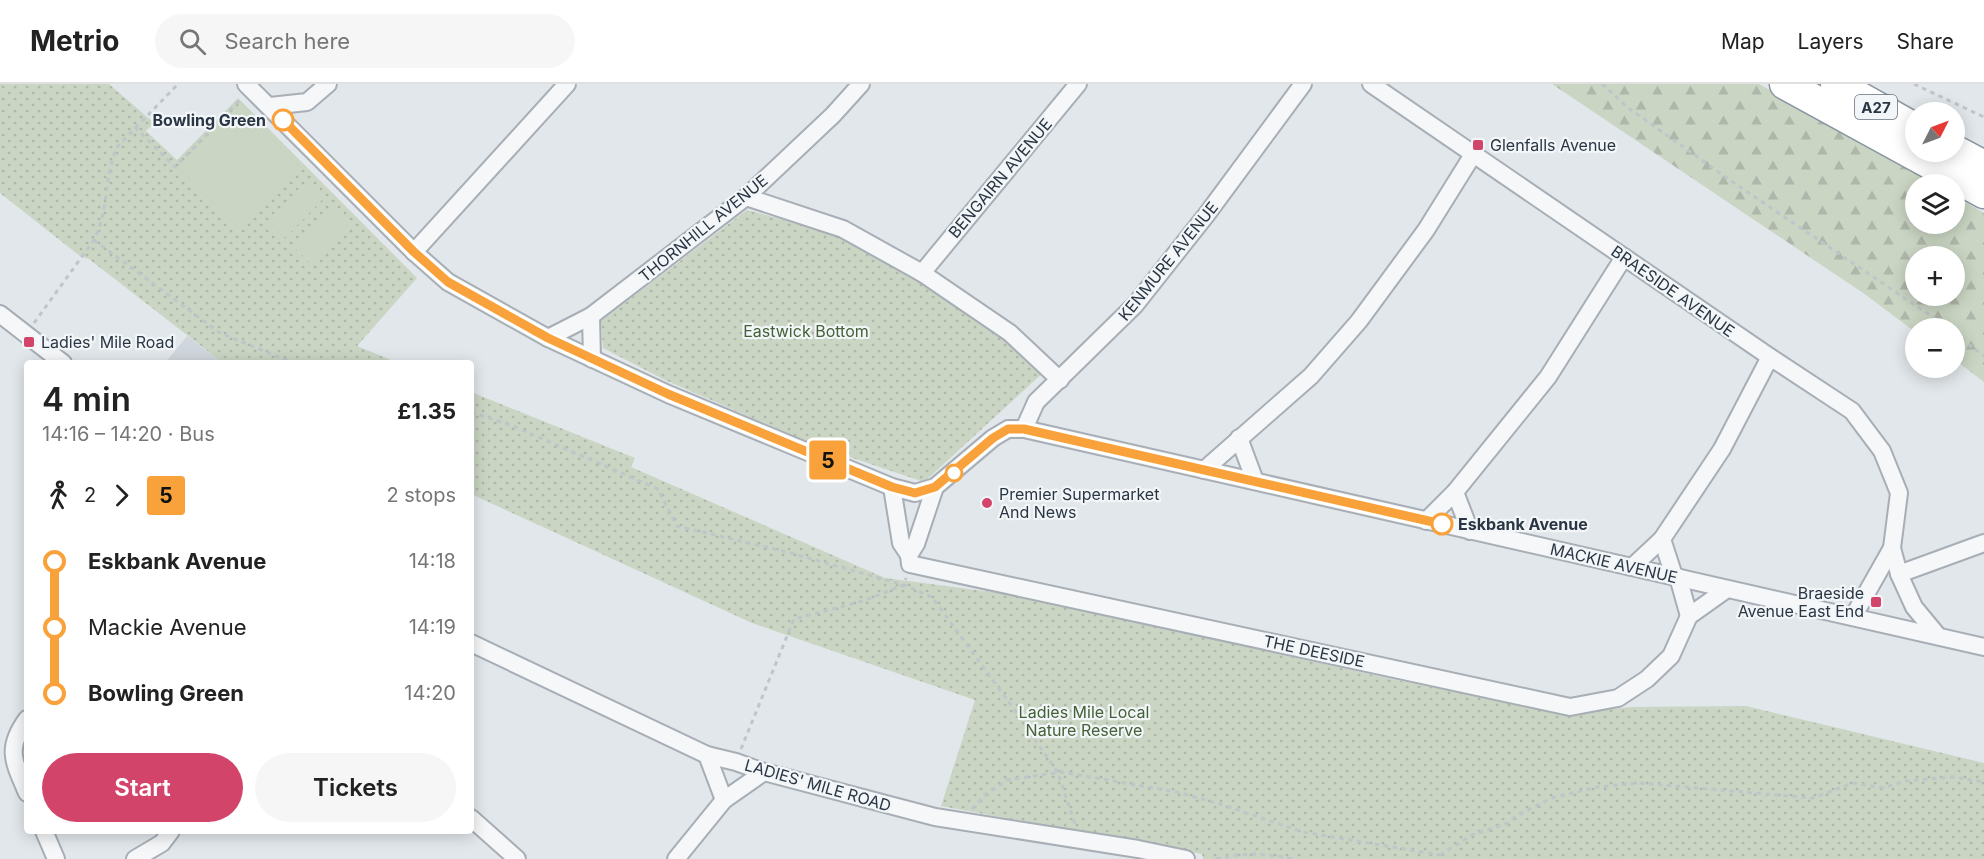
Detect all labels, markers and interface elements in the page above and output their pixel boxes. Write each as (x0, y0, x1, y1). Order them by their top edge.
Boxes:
search box (155, 14, 575, 68)
text: Metrio (30, 24, 119, 58)
icon: search (176, 25, 209, 58)
text: Search here (224, 28, 350, 54)
text: Map (1721, 29, 1765, 54)
text: Layers (1798, 29, 1864, 54)
text: Share (1897, 29, 1954, 54)
road number: A27 (1855, 95, 1897, 119)
north arrow (1905, 102, 1965, 162)
map controls (1905, 102, 1965, 378)
marker: Bowling Green (272, 109, 294, 131)
place label: Bowling Green (153, 110, 266, 130)
street label: BENGAIRN AVENUE (944, 114, 1056, 242)
place label: Glenfalls Avenue (1490, 135, 1616, 155)
marker: Glenfalls Avenue (1471, 138, 1485, 152)
street label: THORNHILL AVENUE (635, 170, 771, 286)
button: layers (1905, 174, 1965, 234)
street label: KENMURE AVENUE (1114, 197, 1222, 325)
street label: BRAESIDE AVENUE (1608, 241, 1738, 341)
button: + (1905, 246, 1965, 306)
button: − (1905, 318, 1965, 378)
park label: Eastwick Bottom (743, 321, 869, 341)
place label: Ladies' Mile Road (41, 332, 174, 352)
marker: Ladies' Mile Road (22, 335, 36, 349)
text: 4 min (42, 379, 131, 419)
text: £1.35 (397, 398, 456, 424)
text: 14:16 – 14:20 · Bus (42, 422, 215, 446)
line badge: 5 (808, 440, 848, 479)
text: 5 (821, 448, 835, 473)
unlabelled marker (945, 464, 963, 482)
icon: walk (42, 479, 75, 512)
icon: forward (105, 479, 138, 512)
text: 2 (84, 483, 96, 507)
text: 5 (159, 483, 173, 508)
text: 2 stops (386, 483, 456, 507)
place label: Premier Supermarket And News (999, 484, 1159, 522)
marker: Premier Supermarket And News (980, 496, 994, 510)
marker: Eskbank Avenue (1431, 513, 1453, 535)
place label: Eskbank Avenue (1458, 514, 1588, 534)
street label: MACKIE AVENUE (1548, 539, 1680, 587)
text: Eskbank Avenue (88, 548, 266, 574)
text: 14:18 (409, 549, 456, 573)
place label: Braeside Avenue East End (1738, 583, 1864, 621)
marker: Braeside Avenue East End (1869, 595, 1883, 609)
text: Mackie Avenue (88, 614, 247, 640)
text: 14:19 (409, 615, 456, 639)
street label: THE DEESIDE (1262, 631, 1366, 671)
text: Bowling Green (88, 680, 244, 706)
text: 14:20 (404, 681, 456, 705)
park label: Ladies Mile Local Nature Reserve (1019, 702, 1149, 740)
button: Start (42, 753, 243, 822)
button: Tickets (255, 753, 456, 822)
street label: LADIES' MILE ROAD (742, 754, 894, 816)

